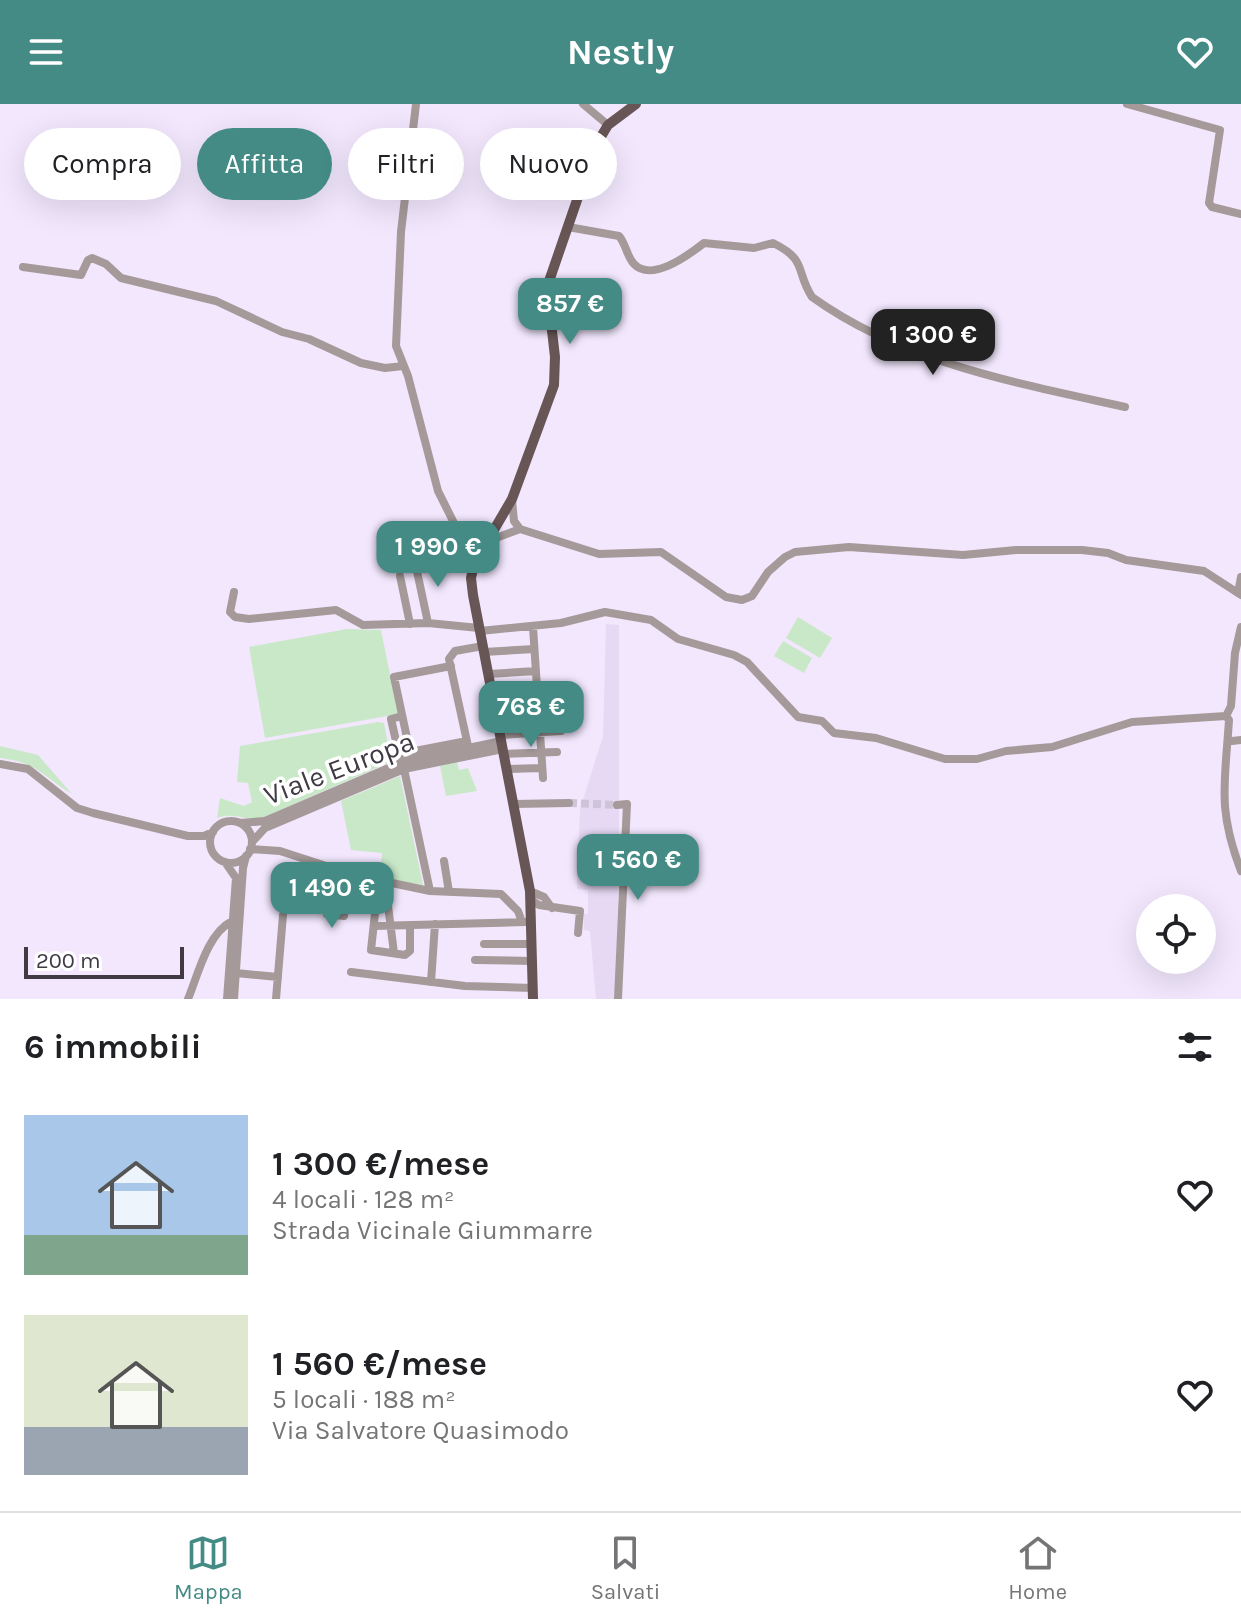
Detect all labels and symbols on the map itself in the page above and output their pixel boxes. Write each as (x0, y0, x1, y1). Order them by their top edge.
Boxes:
pin: 857 € (514, 278, 626, 346)
pin: 1 300 € (859, 309, 1007, 377)
pin: 1 990 € (364, 521, 512, 589)
pin: 768 € (475, 681, 587, 749)
street label: Viale Europa (259, 724, 419, 812)
pin: 1 560 € (564, 834, 712, 902)
pin: 1 490 € (258, 862, 406, 930)
scale bar (24, 943, 184, 979)

